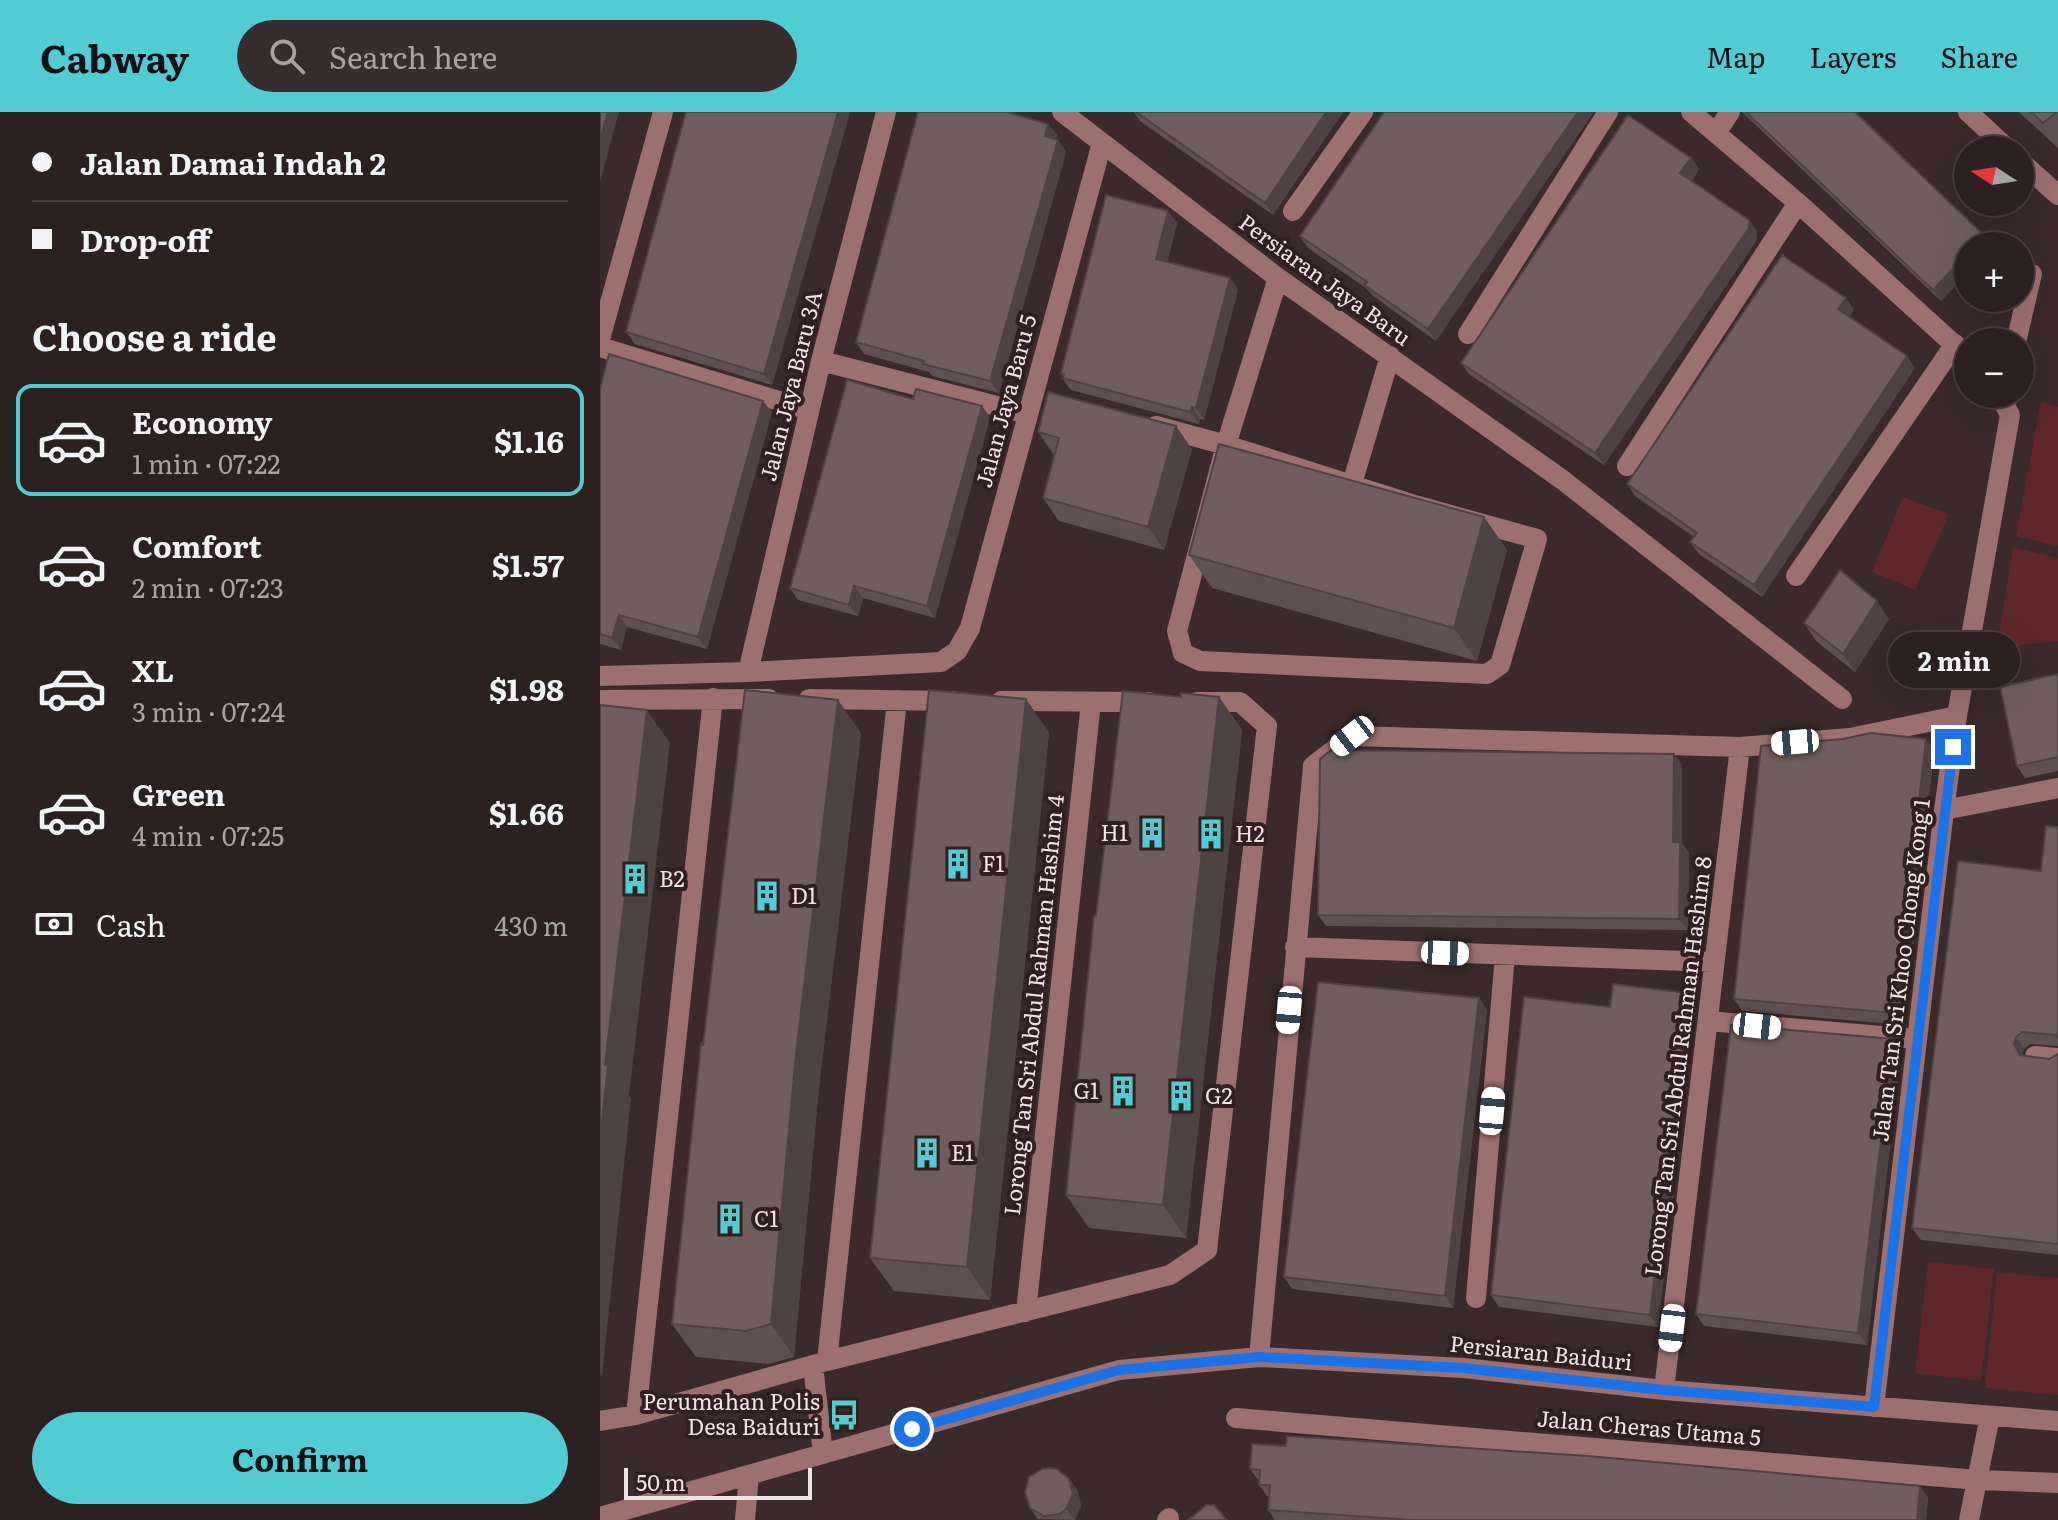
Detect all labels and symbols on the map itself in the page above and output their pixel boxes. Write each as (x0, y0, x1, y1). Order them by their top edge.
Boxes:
north arrow (1954, 136, 2034, 216)
street label: Persiaran Jaya Baru (1233, 205, 1419, 353)
street label: Jalan Jaya Baru 3A (750, 287, 829, 484)
street label: Jalan Jaya Baru 5 (966, 310, 1044, 491)
callout: 2 min (1887, 631, 2019, 687)
car (1326, 712, 1378, 760)
car (1770, 728, 1820, 756)
route end (1935, 729, 1971, 765)
street label: Lorong Tan Sri Abdul Rahman Hashim 4 (994, 793, 1071, 1217)
street label: Jalan Tan Sri Khoo Chong Kong 1 (1862, 796, 1937, 1143)
place label: H1 (1101, 815, 1128, 848)
building icon: H1 (1135, 816, 1169, 850)
place label: H2 (1235, 816, 1265, 849)
building icon: H2 (1194, 817, 1228, 851)
place label: F1 (982, 846, 1005, 879)
building icon: F1 (941, 847, 975, 881)
street label: Lorong Tan Sri Abdul Rahman Hashim 8 (1634, 854, 1719, 1278)
place label: B2 (659, 861, 685, 894)
building icon: B2 (618, 862, 652, 896)
place label: D1 (791, 878, 817, 911)
building icon: D1 (750, 879, 784, 913)
car (1421, 940, 1469, 966)
car (1275, 985, 1303, 1035)
car (1732, 1012, 1782, 1040)
place label: G1 (1074, 1073, 1099, 1106)
building icon: G1 (1106, 1074, 1140, 1108)
place label: G2 (1205, 1078, 1233, 1111)
building icon: G2 (1164, 1079, 1198, 1113)
car (1478, 1086, 1506, 1136)
place label: E1 (951, 1135, 974, 1168)
building icon: E1 (910, 1136, 944, 1170)
place label: C1 (754, 1201, 778, 1234)
building icon: C1 (713, 1202, 747, 1236)
car (1657, 1303, 1687, 1353)
street label: Persiaran Baiduri (1448, 1326, 1634, 1377)
place label: Perumahan Polis Desa Baiduri (642, 1384, 820, 1442)
bus stop icon: Perumahan Polis Desa Baiduri (827, 1398, 861, 1432)
street label: Jalan Cheras Utama 5 (1536, 1400, 1762, 1453)
route start (894, 1411, 930, 1447)
scale bar (624, 1464, 812, 1500)

